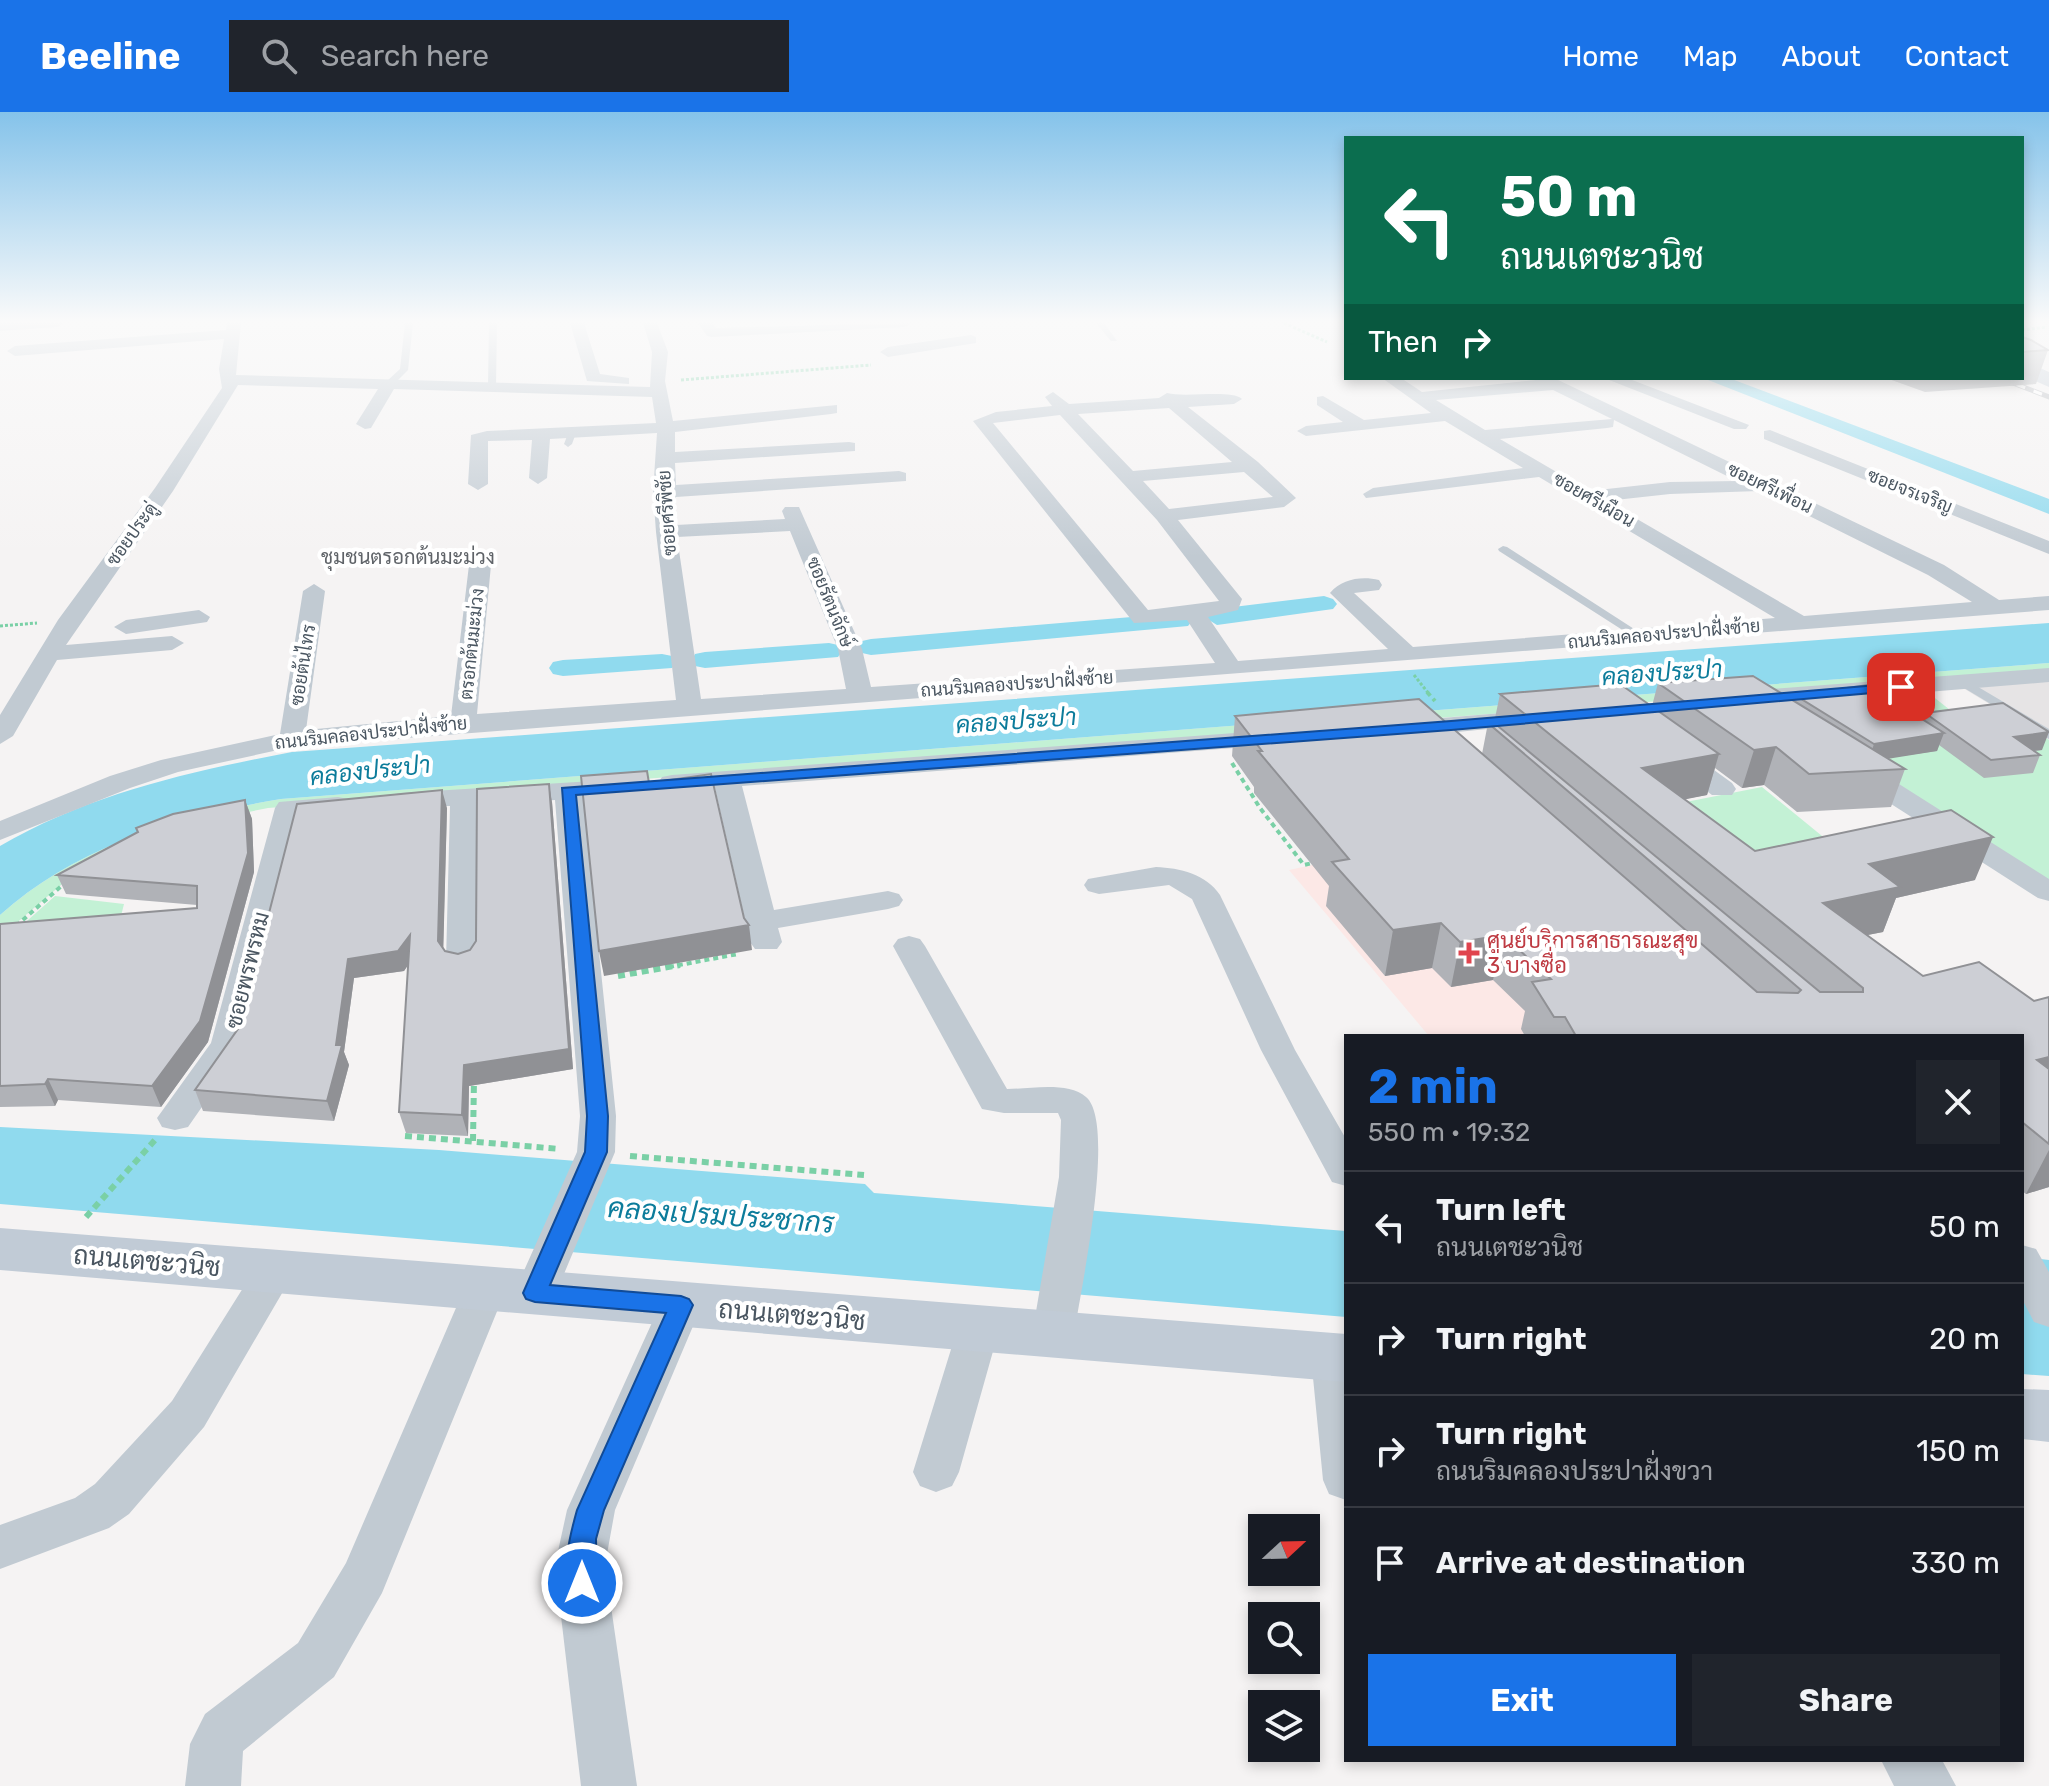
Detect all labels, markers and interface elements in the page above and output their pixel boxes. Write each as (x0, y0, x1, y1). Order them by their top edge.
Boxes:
search box (229, 20, 789, 92)
text: Beeline (40, 33, 181, 79)
icon: search (257, 34, 301, 78)
text: Search here (321, 38, 489, 74)
text: Home (1562, 40, 1639, 73)
text: Map (1683, 40, 1737, 73)
text: About (1781, 40, 1861, 73)
text: Contact (1905, 40, 2009, 73)
text: 50 m (1500, 164, 1637, 230)
icon: left (1368, 168, 1472, 272)
text: ถนนเตชะวนิช (1500, 235, 1704, 278)
icon: right (1454, 320, 1498, 364)
text: Then (1368, 324, 1438, 360)
street label: ซอยศรีเพื่อน (1724, 453, 1818, 518)
street label: ซอยจรเจริญ (1864, 464, 1956, 518)
street label: ซอยศรีเผือน (1549, 466, 1640, 532)
street label: ซอยศรีพิชัย (651, 470, 681, 557)
street label: ซอยประดู่ (101, 498, 164, 571)
district label: ชุมชนตรอกต้นมะม่วง (321, 545, 495, 571)
street label: ซอยรัตนจักษ์ (802, 553, 860, 651)
street label: ตรอกต้นมะม่วง (454, 587, 489, 701)
street label: ถนนริมคลองประปาฝั่งซ้าย (1566, 610, 1761, 653)
street label: ซอยต้นไทร (284, 622, 320, 707)
pin (1867, 653, 1935, 721)
water label: คลองประปา (1601, 655, 1723, 691)
street label: ถนนริมคลองประปาฝั่งซ้าย (920, 662, 1114, 702)
icon: arrive (1879, 665, 1923, 709)
water label: คลองประปา (955, 703, 1077, 739)
street label: ถนนริมคลองประปาฝั่งซ้าย (273, 708, 468, 754)
water label: คลองประปา (308, 751, 432, 791)
street label: ซอยพรพรหม (220, 909, 275, 1031)
place label: ศูนย์บริการสาธารณะสุข 3 บางซื่อ (1487, 926, 1698, 979)
marker: ศูนย์บริการสาธารณะสุข 3 บางซื่อ (1458, 942, 1480, 964)
text: 2 min (1368, 1058, 1498, 1115)
button: close (1916, 1060, 2000, 1144)
text: 550 m · 19:32 (1368, 1117, 1530, 1148)
water label: คลองเปรมประชากร (607, 1191, 837, 1240)
text: Turn left (1436, 1192, 1566, 1228)
icon: left (1368, 1205, 1412, 1249)
text: 50 m (1929, 1209, 2000, 1245)
text: ถนนเตชะวนิช (1436, 1232, 1583, 1263)
street label: ถนนเตชะวนิช (72, 1240, 222, 1283)
street label: ถนนเตชะวนิช (717, 1294, 867, 1337)
icon: right (1368, 1317, 1412, 1361)
text: Turn right (1436, 1321, 1587, 1357)
text: 20 m (1929, 1321, 2000, 1357)
text: Turn right (1436, 1416, 1587, 1452)
icon: right (1368, 1429, 1412, 1473)
text: 150 m (1916, 1433, 2000, 1469)
text: ถนนริมคลองประปาฝั่งขวา (1436, 1456, 1713, 1487)
north arrow (1248, 1514, 1320, 1586)
map controls (1248, 1514, 1320, 1762)
position arrow (540, 1541, 624, 1625)
icon: arrive (1368, 1541, 1412, 1585)
text: Arrive at destination (1436, 1545, 1746, 1581)
text: 330 m (1911, 1545, 2000, 1581)
button: search (1248, 1602, 1320, 1674)
button: Exit (1368, 1654, 1676, 1746)
button: Share (1692, 1654, 2000, 1746)
button: layers (1248, 1690, 1320, 1762)

